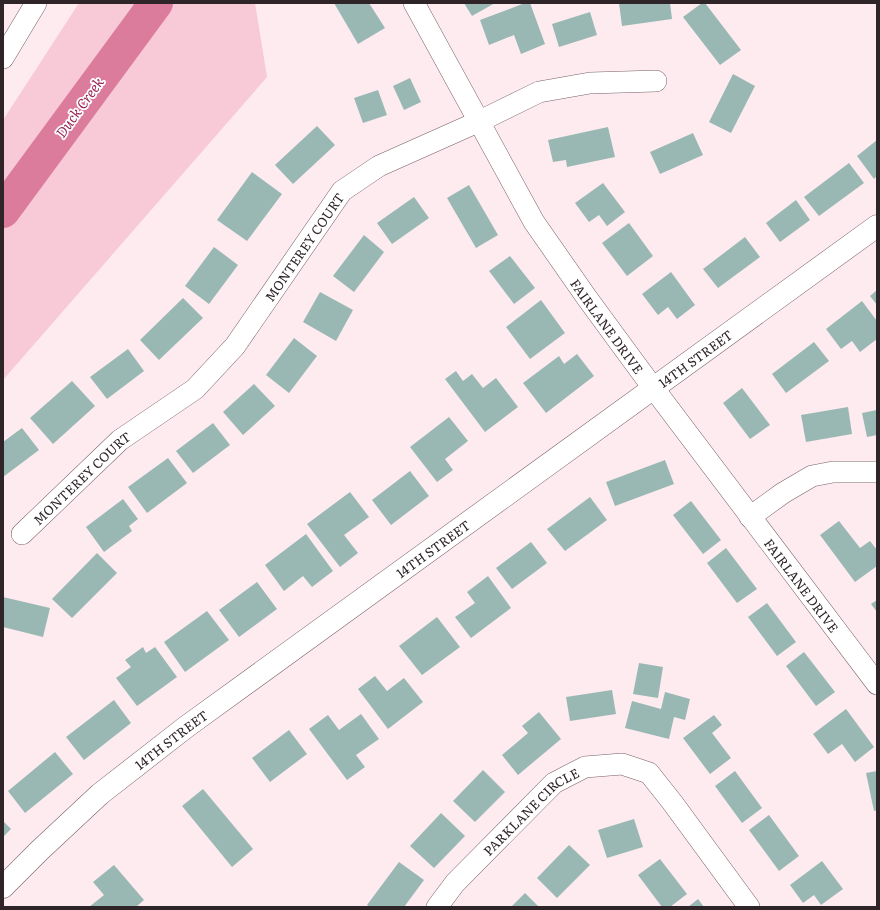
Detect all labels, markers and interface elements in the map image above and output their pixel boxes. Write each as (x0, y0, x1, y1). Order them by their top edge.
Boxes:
water label: Duck Creek (50, 72, 108, 141)
street label: MONTEREY COURT (259, 188, 348, 305)
street label: FAIRLANE DRIVE (567, 274, 649, 377)
street label: 14TH STREET (654, 324, 736, 391)
street label: MONTEREY COURT (28, 426, 134, 528)
street label: 14TH STREET (392, 515, 474, 582)
street label: FAIRLANE DRIVE (760, 534, 844, 636)
street label: 14TH STREET (130, 705, 212, 773)
street label: PARKLANE CIRCLE (478, 762, 582, 859)

